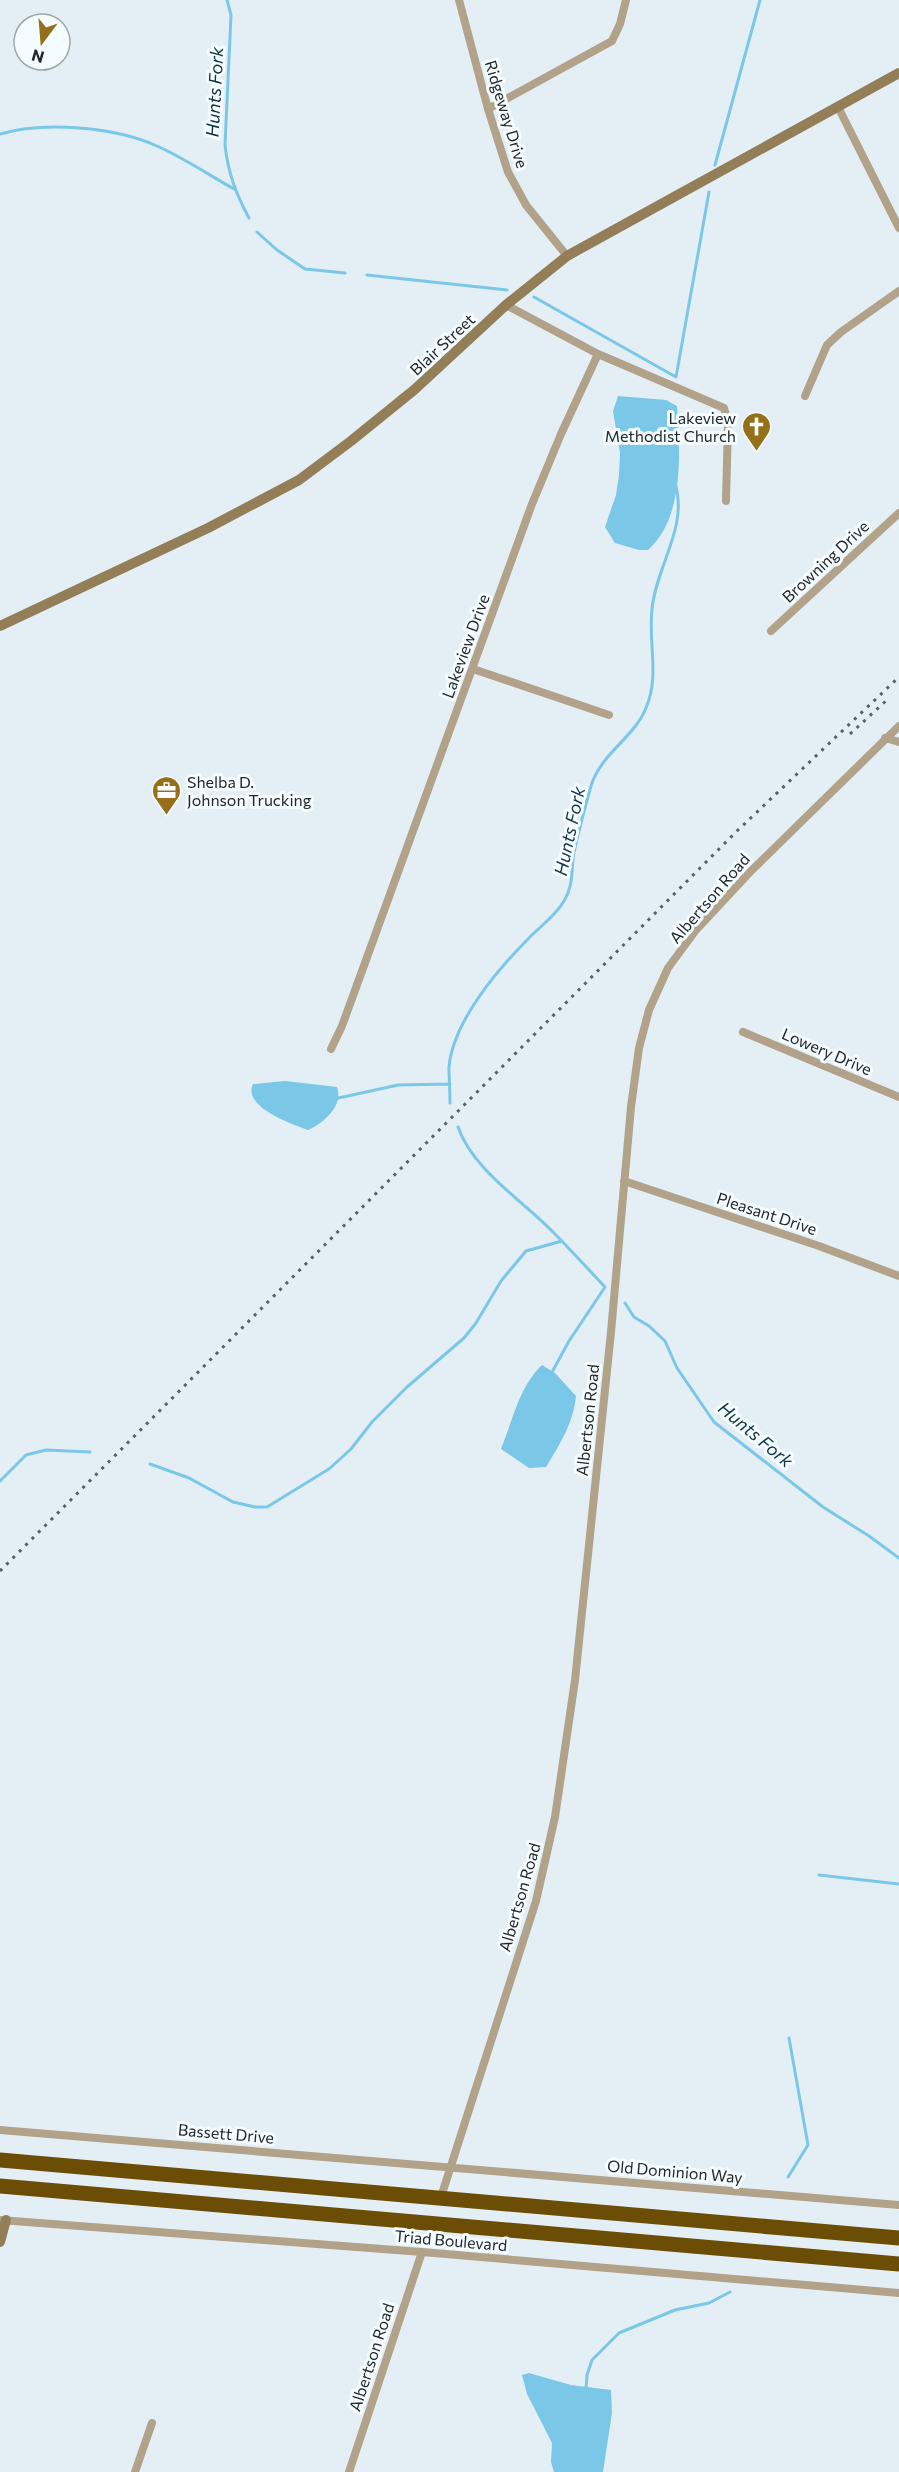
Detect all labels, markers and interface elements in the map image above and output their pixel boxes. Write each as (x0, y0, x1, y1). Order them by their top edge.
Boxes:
north arrow (12, 12, 72, 72)
water label: Hunts Fork (201, 45, 227, 138)
text: N (29, 46, 46, 68)
street label: Ridgeway Drive (482, 58, 532, 170)
street label: Blair Street (406, 309, 479, 379)
place label: Lakeview Methodist Church (605, 408, 736, 445)
church icon: Lakeview Methodist Church (741, 410, 773, 452)
street label: Browning Drive (778, 516, 872, 606)
street label: Lakeview Drive (437, 591, 493, 701)
place label: Shelba D. Johnson Trucking (187, 772, 312, 809)
office icon: Shelba D. Johnson Trucking (150, 774, 182, 816)
water label: Hunts Fork (549, 783, 589, 878)
street label: Albertson Road (665, 849, 753, 947)
street label: Lowery Drive (779, 1024, 875, 1078)
street label: Pleasant Drive (715, 1188, 819, 1238)
street label: Albertson Road (572, 1363, 602, 1477)
water label: Hunts Fork (714, 1396, 799, 1472)
street label: Albertson Road (494, 1840, 544, 1954)
street label: Bassett Drive (177, 2119, 275, 2147)
street label: Old Dominion Way (606, 2156, 744, 2186)
street label: Triad Boulevard (394, 2226, 508, 2254)
street label: Albertson Road (345, 2301, 397, 2413)

